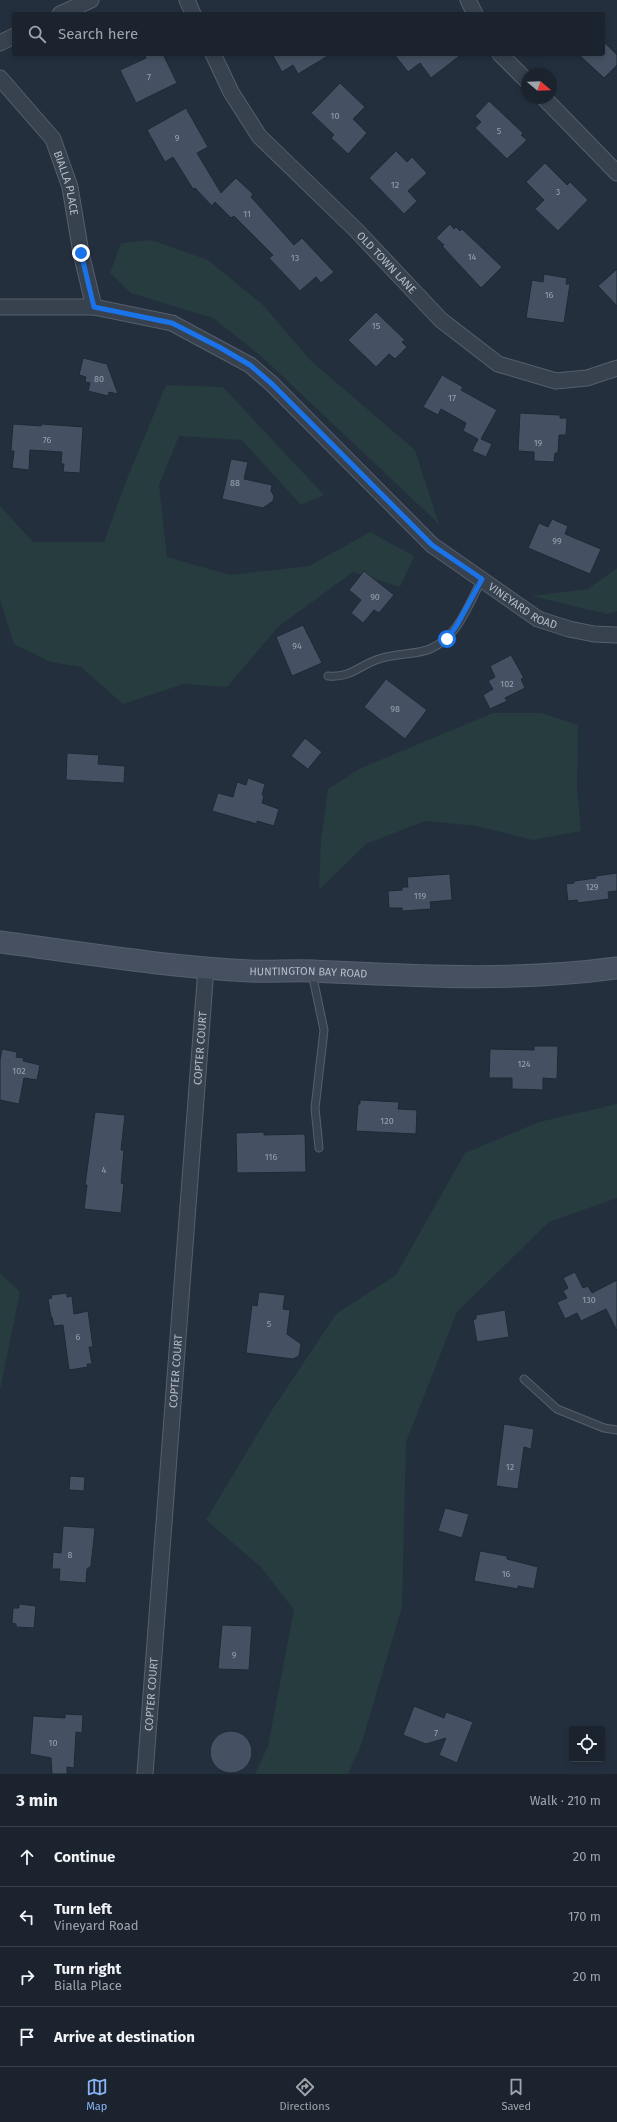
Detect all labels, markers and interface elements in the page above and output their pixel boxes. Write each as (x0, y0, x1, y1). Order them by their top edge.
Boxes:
search box (12, 12, 605, 56)
icon: search (26, 23, 48, 45)
text: Search here (58, 25, 138, 43)
north arrow (521, 68, 557, 104)
house number: 7 (147, 72, 151, 82)
house number: 10 (331, 111, 339, 121)
house number: 5 (497, 126, 502, 136)
house number: 9 (175, 133, 180, 143)
street label: BIALLA PLACE (51, 149, 81, 216)
house number: 12 (391, 180, 399, 190)
house number: 3 (556, 187, 560, 197)
house number: 11 (243, 209, 251, 219)
street label: OLD TOWN LANE (354, 229, 419, 296)
route end (72, 244, 90, 262)
house number: 14 (468, 252, 477, 262)
house number: 13 (291, 253, 299, 263)
house number: 16 (545, 290, 554, 300)
house number: 15 (372, 321, 381, 331)
house number: 80 (94, 374, 104, 384)
house number: 17 (448, 393, 456, 403)
house number: 76 (43, 435, 51, 445)
house number: 19 (534, 438, 543, 448)
house number: 88 (230, 478, 240, 488)
house number: 99 (552, 536, 562, 546)
street label: VINEYARD ROAD (486, 580, 559, 631)
house number: 90 (370, 592, 380, 602)
route start (438, 630, 456, 648)
house number: 94 (292, 641, 302, 651)
house number: 102 (500, 679, 514, 689)
house number: 98 (390, 704, 400, 714)
house number: 129 (586, 882, 599, 892)
house number: 119 (414, 891, 426, 901)
street label: HUNTINGTON BAY ROAD (249, 964, 368, 980)
street label: COPTER COURT (191, 1010, 209, 1085)
house number: 124 (518, 1059, 531, 1069)
house number: 102 (12, 1066, 26, 1076)
house number: 120 (380, 1116, 394, 1126)
house number: 116 (265, 1152, 277, 1162)
house number: 4 (102, 1165, 107, 1175)
house number: 130 (582, 1295, 596, 1305)
house number: 5 (267, 1319, 272, 1329)
house number: 6 (76, 1332, 81, 1342)
street label: COPTER COURT (166, 1334, 185, 1408)
house number: 12 (506, 1462, 514, 1472)
house number: 8 (68, 1550, 73, 1560)
house number: 16 (502, 1569, 511, 1579)
house number: 9 (232, 1650, 237, 1660)
street label: COPTER COURT (142, 1657, 160, 1732)
map controls (569, 1726, 605, 1762)
button: locate (569, 1726, 605, 1762)
house number: 7 (434, 1728, 438, 1738)
house number: 10 (49, 1738, 57, 1748)
text: 3 min (16, 1790, 58, 1811)
text: Walk · 210 m (530, 1793, 601, 1808)
icon: ahead (16, 1846, 38, 1868)
text: Continue (54, 1848, 115, 1866)
text: 20 m (573, 1849, 601, 1864)
text: Turn left (54, 1900, 112, 1918)
icon: left (16, 1906, 38, 1928)
text: 170 m (568, 1909, 601, 1924)
text: Vineyard Road (54, 1918, 139, 1933)
text: Turn right (54, 1960, 121, 1978)
icon: right (16, 1966, 38, 1988)
text: 20 m (573, 1969, 601, 1984)
text: Bialla Place (54, 1978, 122, 1993)
icon: arrive (16, 2026, 38, 2048)
text: Arrive at destination (54, 2028, 195, 2046)
tab: Map (86, 2076, 108, 2113)
tab: Directions (279, 2076, 330, 2113)
tab: Saved (501, 2076, 531, 2113)

